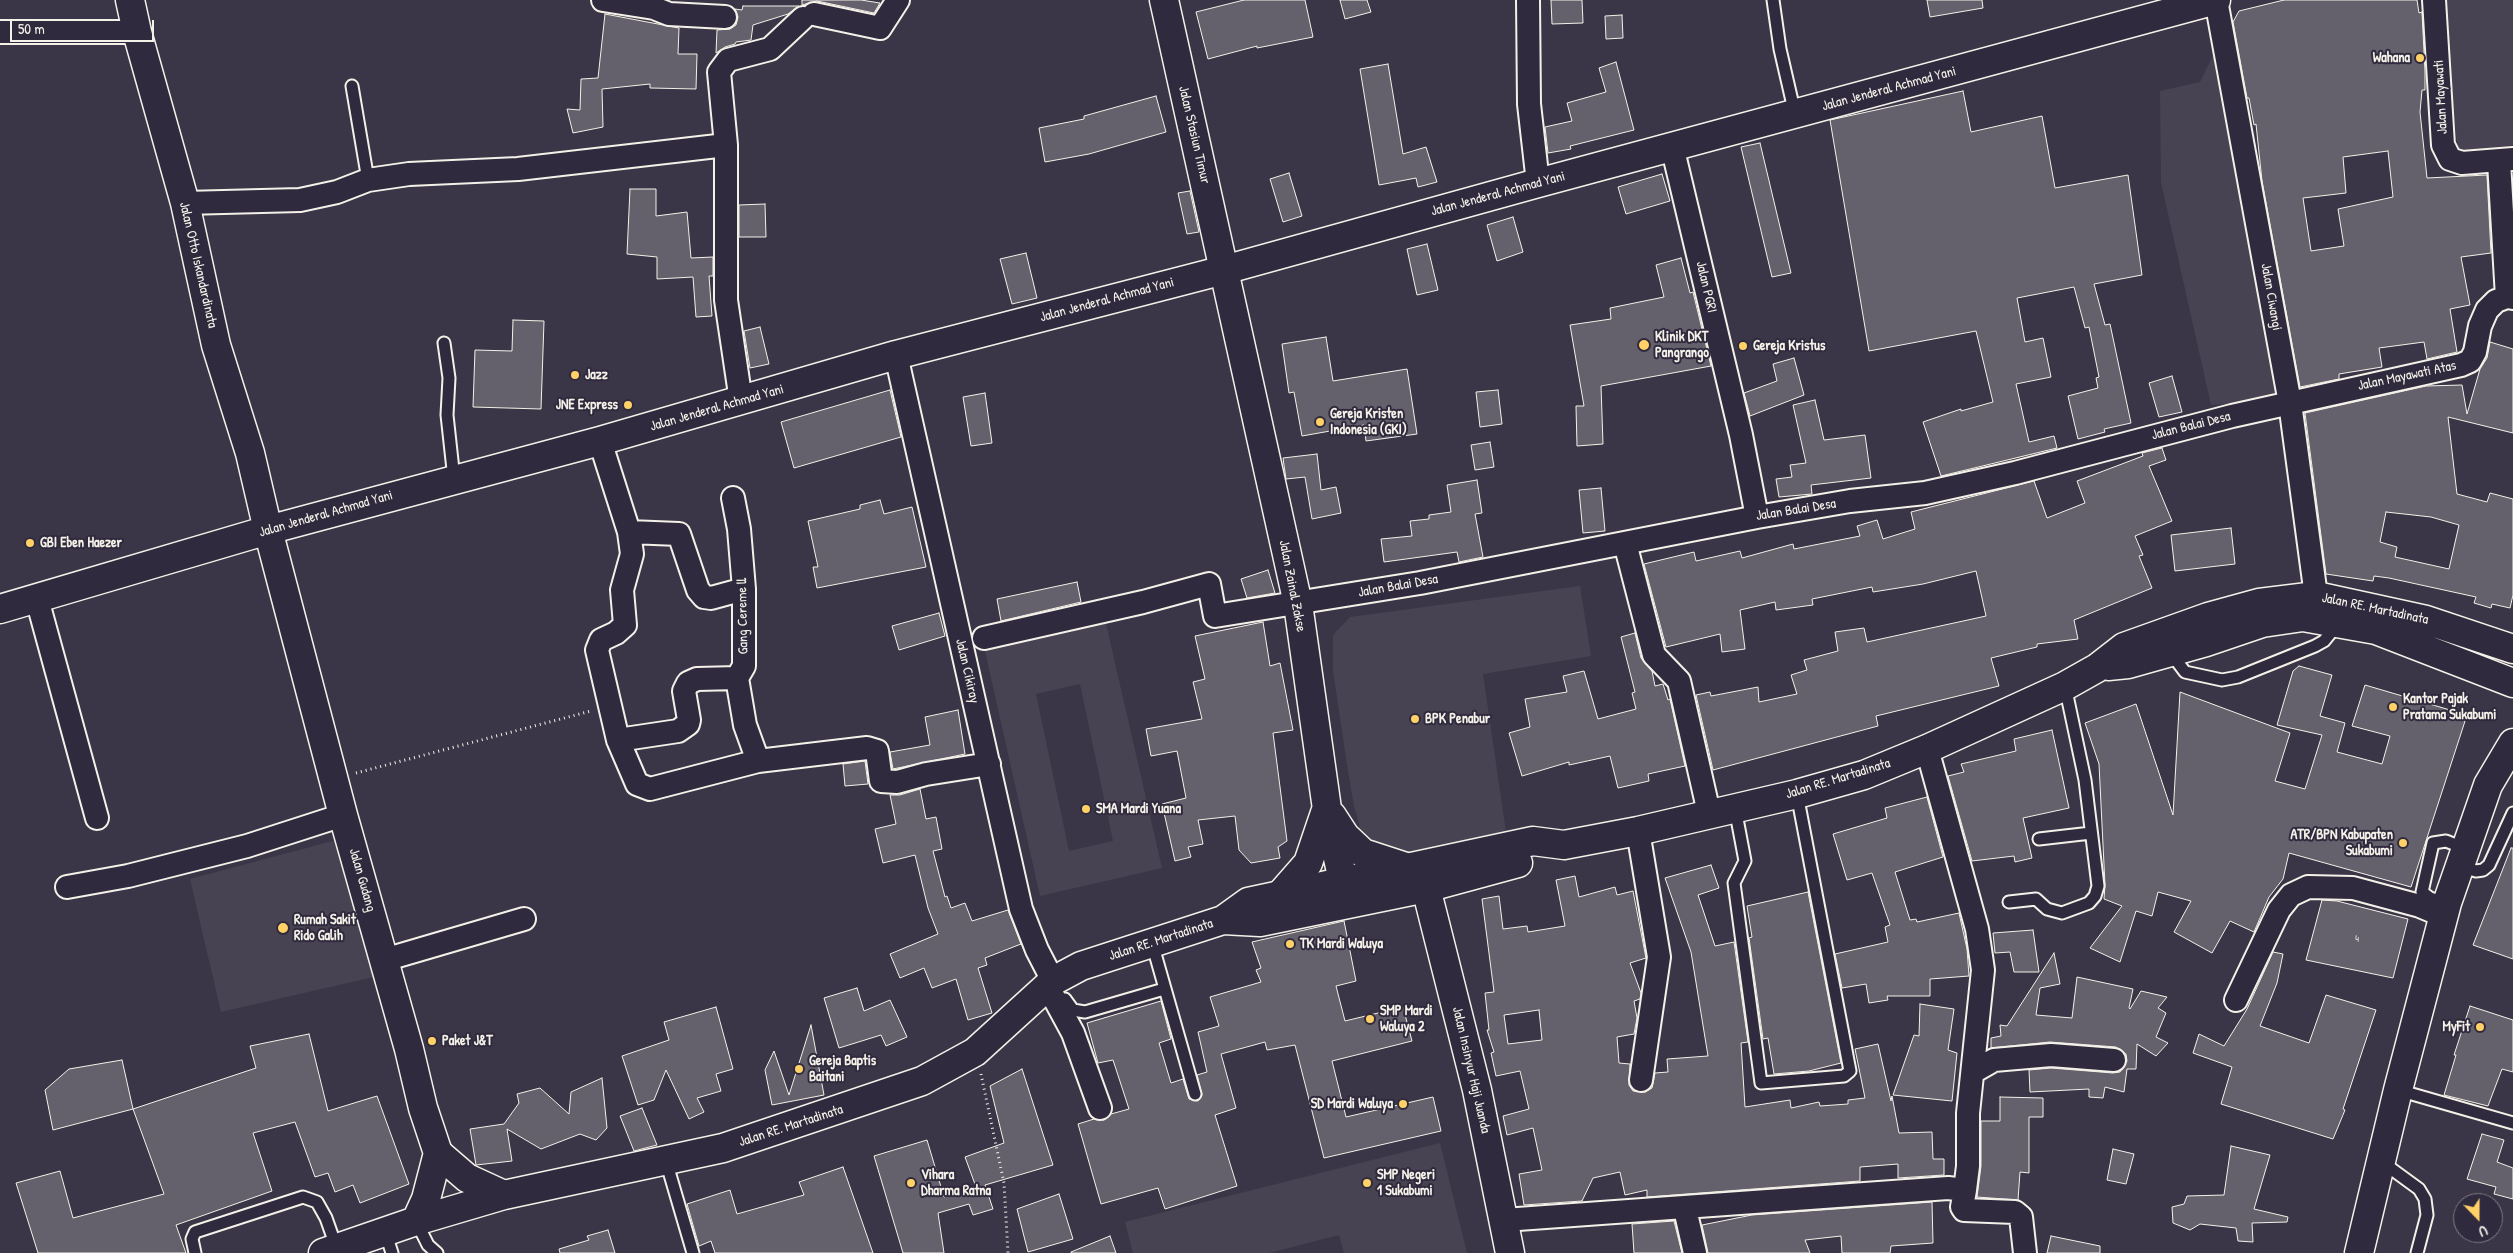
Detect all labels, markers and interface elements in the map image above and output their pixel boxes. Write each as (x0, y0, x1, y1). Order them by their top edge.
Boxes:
scale bar (12, 10, 156, 42)
text: 50 m (18, 18, 45, 39)
place label: Wahana (2373, 50, 2410, 66)
marker: Wahana (2414, 52, 2426, 64)
street label: Jalan Mayawati (2431, 59, 2451, 135)
street label: Jalan Jenderal Achmad Yani (1820, 63, 1958, 115)
street label: Jalan Stasiun Timur (1175, 84, 1213, 186)
street label: Jalan Jenderal Achmad Yani (1429, 168, 1567, 220)
street label: Jalan Otto Iskandardinata (175, 200, 221, 330)
street label: Jalan PGRI (1692, 260, 1720, 314)
street label: Jalan Ciwangi (2257, 262, 2285, 332)
street label: Jalan Jenderal Achmad Yani (1038, 274, 1176, 326)
place label: Klinik DKT Pangrango (1655, 329, 1709, 362)
marker: Klinik DKT Pangrango (1637, 338, 1651, 352)
place label: Gereja Kristus (1753, 338, 1825, 354)
marker: Gereja Kristus (1737, 340, 1749, 352)
street label: Jalan Mayawati Atas (2356, 357, 2458, 395)
place label: Jazz (585, 367, 608, 383)
marker: Jazz (569, 369, 581, 381)
street label: Jalan Jenderal Achmad Yani (648, 381, 786, 435)
place label: JNE Express (556, 397, 618, 413)
marker: JNE Express (622, 399, 634, 411)
place label: Gereja Kristen Indonesia (GKI) (1330, 406, 1407, 438)
street label: Jalan Balai Desa (2150, 408, 2232, 444)
marker: Gereja Kristen Indonesia (GKI) (1314, 416, 1326, 428)
street label: Jalan Jenderal Achmad Yani (257, 487, 395, 541)
street label: Jalan Balai Desa (1755, 495, 1837, 525)
place label: GBI Eben Haezer (40, 535, 122, 551)
marker: GBI Eben Haezer (24, 537, 36, 549)
street label: Jalan Zainal Zakse (1275, 539, 1309, 633)
street label: Jalan Balai Desa (1357, 571, 1439, 601)
street label: Gang Cereme ll (734, 578, 752, 654)
street label: Jalan RE. Martadinata (2320, 590, 2430, 628)
street label: Jalan Cikiray (951, 637, 983, 705)
place label: Kantor Pajak Pratama Sukabumi (2403, 691, 2496, 724)
marker: Kantor Pajak Pratama Sukabumi (2387, 701, 2399, 713)
place label: BPK Penabur (1425, 711, 1490, 727)
marker: BPK Penabur (1409, 713, 1421, 725)
street label: Jalan RE. Martadinata (1784, 755, 1892, 803)
place label: SMA Mardi Yuana (1096, 801, 1181, 817)
marker: SMA Mardi Yuana (1080, 803, 1092, 815)
place label: ATR/BPN Kabupaten Sukabumi (2290, 827, 2393, 860)
marker: ATR/BPN Kabupaten Sukabumi (2397, 837, 2409, 849)
street label: Jalan Gudang (345, 846, 379, 914)
place label: Rumah Sakit Rido Galih (294, 912, 356, 944)
street label: Jalan RE. Martadinata (1107, 915, 1215, 965)
marker: Rumah Sakit Rido Galih (276, 921, 290, 935)
house number: 4 (2355, 932, 2359, 946)
place label: TK Mardi Waluya (1300, 936, 1383, 952)
marker: TK Mardi Waluya (1284, 938, 1296, 950)
place label: SMP Mardi Waluya 2 (1380, 1003, 1433, 1036)
street label: Jalan Insinyur Haji Juanda (1448, 1005, 1494, 1135)
marker: SMP Mardi Waluya 2 (1364, 1013, 1376, 1025)
place label: MyFit (2443, 1019, 2470, 1035)
marker: MyFit (2474, 1021, 2486, 1033)
place label: Paket J&T (442, 1033, 493, 1049)
marker: Paket J&T (426, 1035, 438, 1047)
place label: Gereja Baptis Baitani (809, 1053, 876, 1086)
marker: Gereja Baptis Baitani (793, 1063, 805, 1075)
place label: SD Mardi Waluya (1311, 1096, 1393, 1112)
marker: SD Mardi Waluya (1397, 1098, 1409, 1110)
street label: Jalan RE. Martadinata (737, 1101, 845, 1151)
place label: Vihara Dharma Ratna (921, 1167, 991, 1200)
place label: SMP Negeri 1 Sukabumi (1377, 1167, 1435, 1200)
marker: Vihara Dharma Ratna (905, 1177, 917, 1189)
marker: SMP Negeri 1 Sukabumi (1361, 1177, 1373, 1189)
north arrow (2453, 1193, 2503, 1243)
text: U (2476, 1221, 2491, 1242)

